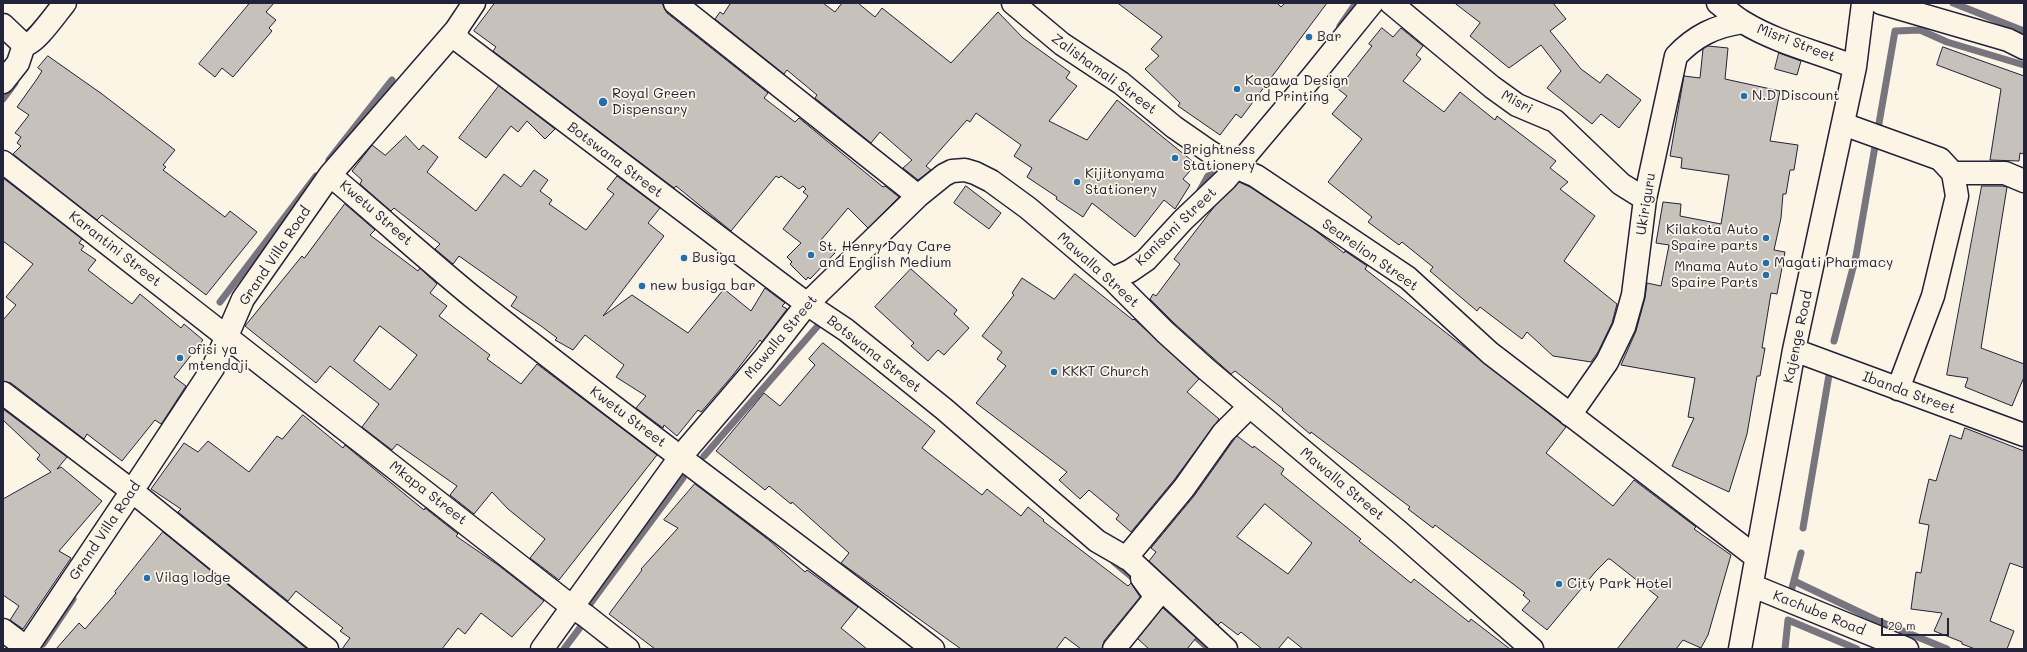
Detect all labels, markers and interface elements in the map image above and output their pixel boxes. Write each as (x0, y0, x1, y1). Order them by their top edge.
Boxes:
street label: Misri Street (1754, 20, 1838, 66)
place label: Bar (1317, 29, 1341, 45)
street label: Zalishamali Street (1048, 30, 1160, 118)
marker: Bar (1304, 32, 1314, 42)
place label: Kagawa Design and Printing (1245, 73, 1348, 106)
marker: Kagawa Design and Printing (1232, 84, 1242, 94)
place label: Royal Green Dispensary (612, 86, 696, 118)
street label: Misri (1498, 87, 1536, 117)
place label: N.D Discount (1752, 88, 1839, 104)
marker: N.D Discount (1739, 91, 1749, 101)
marker: Royal Green Dispensary (597, 96, 609, 108)
street label: Botswana Street (564, 119, 666, 201)
place label: Brightness Stationery (1183, 142, 1255, 174)
marker: Brightness Stationery (1170, 153, 1180, 163)
place label: Kijitonyama Stationery (1085, 166, 1165, 198)
street label: Ukiriguru (1633, 172, 1659, 236)
street label: Kwetu Street (336, 177, 416, 249)
marker: Kijitonyama Stationery (1072, 177, 1082, 187)
street label: Kanisani Street (1132, 184, 1220, 270)
street label: Grand Villa Road (236, 203, 314, 309)
street label: Karantini Street (66, 208, 164, 290)
street label: Searelion Street (1319, 215, 1421, 295)
place label: Kilakota Auto Spaire parts (1666, 222, 1758, 254)
street label: Mawalla Street (1054, 229, 1142, 311)
marker: Kilakota Auto Spaire parts (1761, 233, 1771, 243)
place label: St. Henry Day Care and English Medium (819, 239, 952, 272)
place label: Busiga (692, 250, 736, 266)
marker: St. Henry Day Care and English Medium (806, 250, 816, 260)
marker: Busiga (679, 253, 689, 263)
place label: Magati Pharmacy (1774, 255, 1893, 271)
marker: Magati Pharmacy (1761, 258, 1771, 268)
place label: Mnama Auto Spaire Parts (1671, 259, 1758, 292)
marker: Mnama Auto Spaire Parts (1761, 270, 1771, 280)
place label: new busiga bar (650, 278, 755, 294)
marker: new busiga bar (637, 281, 647, 291)
street label: Kajenge Road (1780, 289, 1816, 385)
street label: Mawalla Street (741, 292, 821, 382)
street label: Botswana Street (823, 312, 925, 396)
place label: ofisi ya mtendaji (188, 342, 248, 374)
marker: ofisi ya mtendaji (175, 353, 185, 363)
place label: KKKT Church (1062, 364, 1148, 380)
marker: KKKT Church (1049, 367, 1059, 377)
street label: Ibanda Street (1860, 368, 1958, 418)
street label: Kwetu Street (587, 383, 669, 451)
street label: Mawalla Street (1297, 444, 1387, 524)
street label: Mkapa Street (386, 458, 470, 528)
street label: Grand Villa Road (66, 478, 144, 584)
place label: Vilag lodge (155, 570, 231, 586)
marker: Vilag lodge (142, 573, 152, 583)
place label: City Park Hotel (1567, 576, 1672, 592)
marker: City Park Hotel (1554, 579, 1564, 589)
street label: Kachube Road (1770, 587, 1868, 639)
scale bar (1883, 610, 1951, 636)
text: 20 m (1888, 617, 1916, 633)

